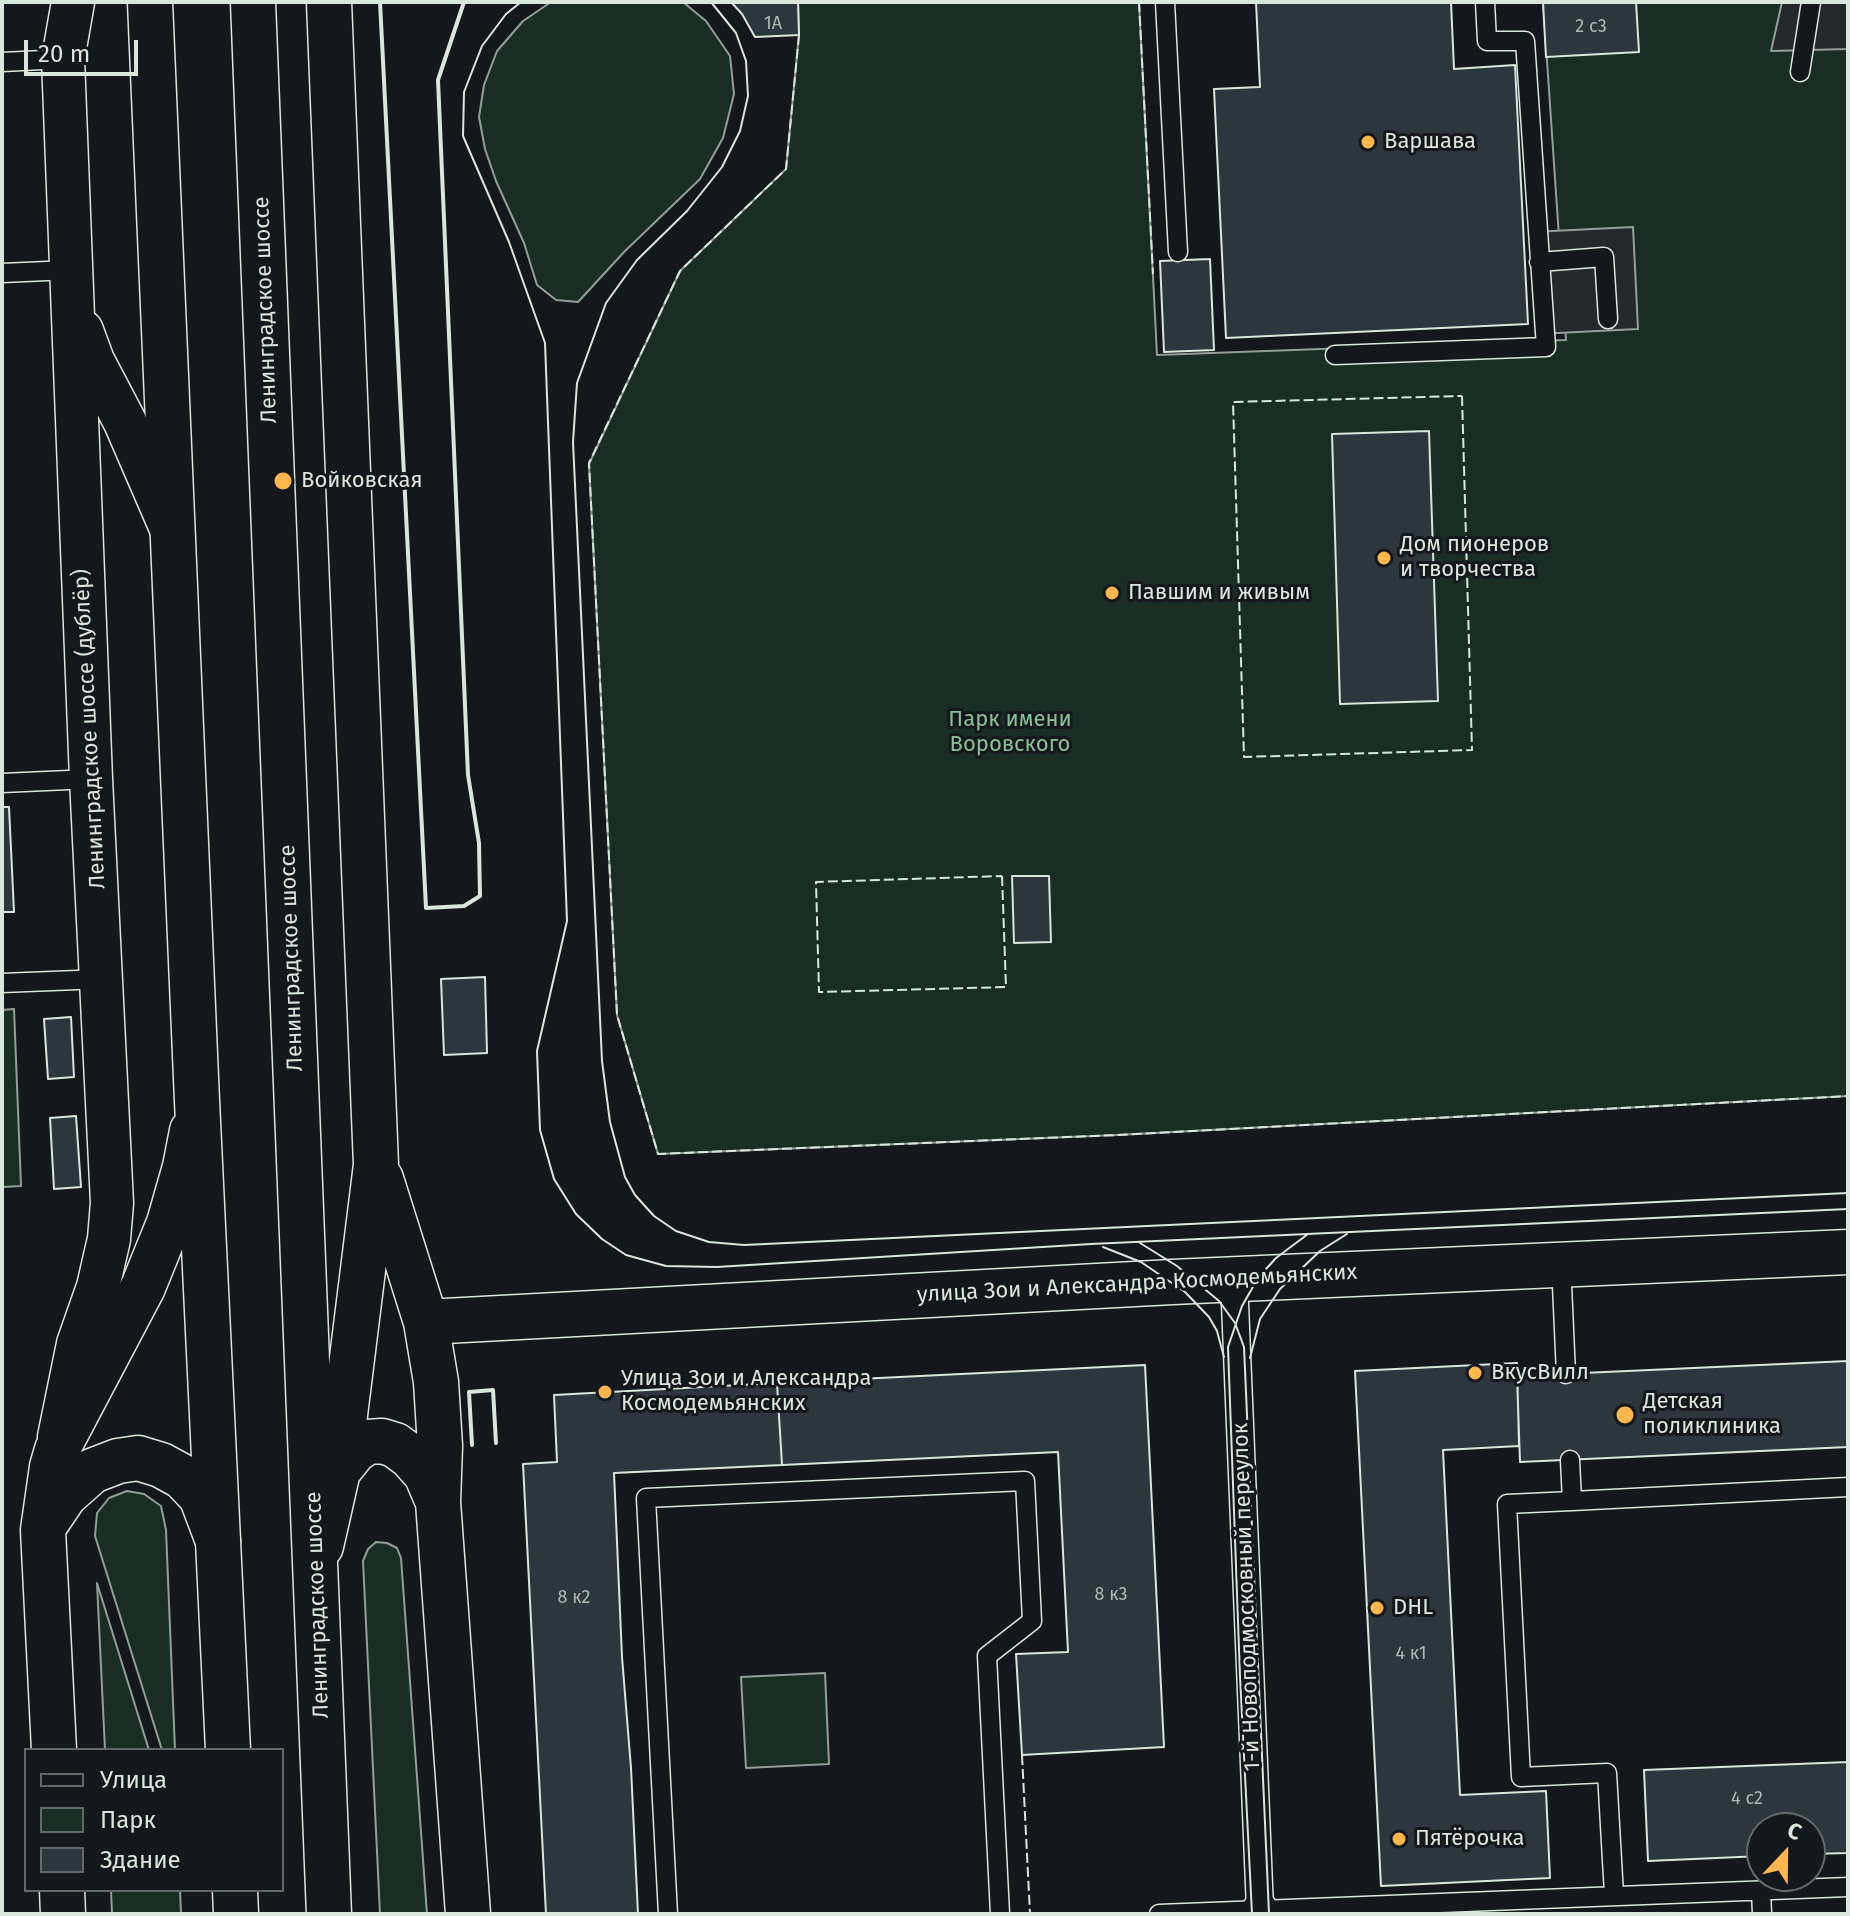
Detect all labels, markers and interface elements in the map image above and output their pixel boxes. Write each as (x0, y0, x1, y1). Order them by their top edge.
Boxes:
house number: 1А (764, 13, 782, 35)
house number: 2 с3 (1575, 16, 1607, 38)
scale bar (28, 24, 142, 74)
text: 20 m (38, 40, 90, 68)
place label: Варшава (1384, 129, 1476, 155)
marker: Варшава (1359, 133, 1377, 151)
street label: Ленинградское шоссе (249, 196, 283, 424)
place label: Войковская (301, 468, 423, 494)
marker: Войковская (272, 470, 294, 492)
place label: Дом пионеров и творчества (1400, 532, 1549, 584)
marker: Дом пионеров и творчества (1375, 549, 1393, 567)
street label: Ленинградское шоссе (дублёр) (68, 568, 112, 890)
place label: Павшим и живым (1128, 580, 1310, 606)
marker: Павшим и живым (1103, 584, 1121, 602)
park label: Парк имени Воровского (948, 707, 1072, 758)
street label: Ленинградское шоссе (275, 844, 309, 1072)
street label: улица Зои и Александра Космодемьянских (916, 1259, 1358, 1309)
place label: ВкусВилл (1491, 1360, 1589, 1386)
marker: ВкусВилл (1466, 1364, 1484, 1382)
place label: Улица Зои и Александра Космодемьянских (621, 1366, 872, 1418)
marker: Улица Зои и Александра Космодемьянских (596, 1383, 614, 1401)
place label: Детская поликлиника (1643, 1389, 1781, 1440)
marker: Детская поликлиника (1614, 1404, 1636, 1426)
street label: 1-й Новоподмосковный переулок (1228, 1422, 1266, 1772)
street label: Ленинградское шоссе (301, 1491, 335, 1719)
house number: 8 к3 (1094, 1584, 1128, 1606)
house number: 8 к2 (558, 1587, 590, 1609)
place label: DHL (1393, 1595, 1433, 1621)
marker: DHL (1368, 1599, 1386, 1617)
house number: 4 к1 (1395, 1643, 1427, 1665)
legend (24, 1748, 284, 1892)
text: Улица (100, 1766, 167, 1794)
house number: 4 с2 (1731, 1788, 1763, 1810)
text: Парк (100, 1806, 156, 1834)
north arrow (1746, 1812, 1826, 1892)
text: С (1784, 1816, 1805, 1846)
place label: Пятёрочка (1415, 1826, 1524, 1852)
marker: Пятёрочка (1390, 1830, 1408, 1848)
text: Здание (100, 1846, 181, 1874)

